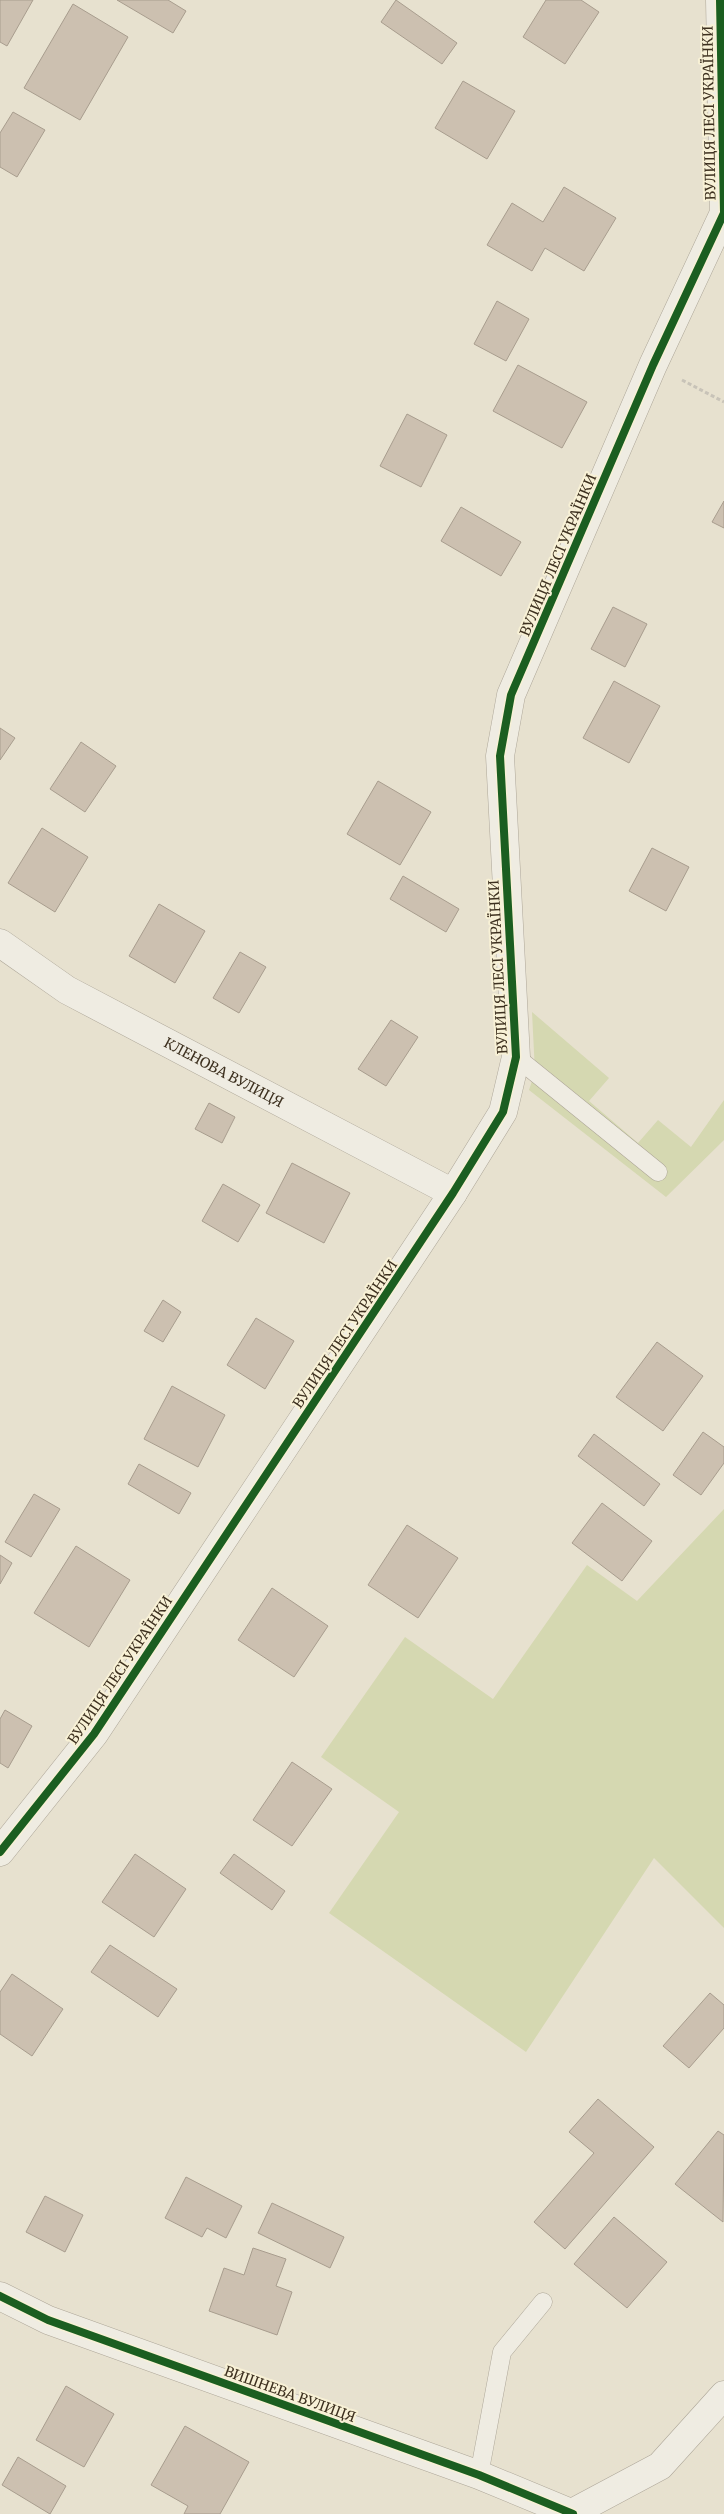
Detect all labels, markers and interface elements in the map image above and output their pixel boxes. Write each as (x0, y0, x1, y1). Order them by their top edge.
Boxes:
street label: ВУЛИЦЯ ЛЕСІ УКРАЇНКИ (698, 26, 720, 200)
street label: ВУЛИЦЯ ЛЕСІ УКРАЇНКИ (516, 471, 600, 639)
street label: ВУЛИЦЯ ЛЕСІ УКРАЇНКИ (484, 879, 512, 1055)
street label: КЛЕНОВА ВУЛИЦЯ (161, 1034, 287, 1111)
street label: ВУЛИЦЯ ЛЕСІ УКРАЇНКИ (289, 1257, 401, 1411)
street label: ВУЛИЦЯ ЛЕСІ УКРАЇНКИ (64, 1593, 176, 1747)
street label: ВИШНЕВА ВУЛИЦЯ (222, 2362, 358, 2426)

